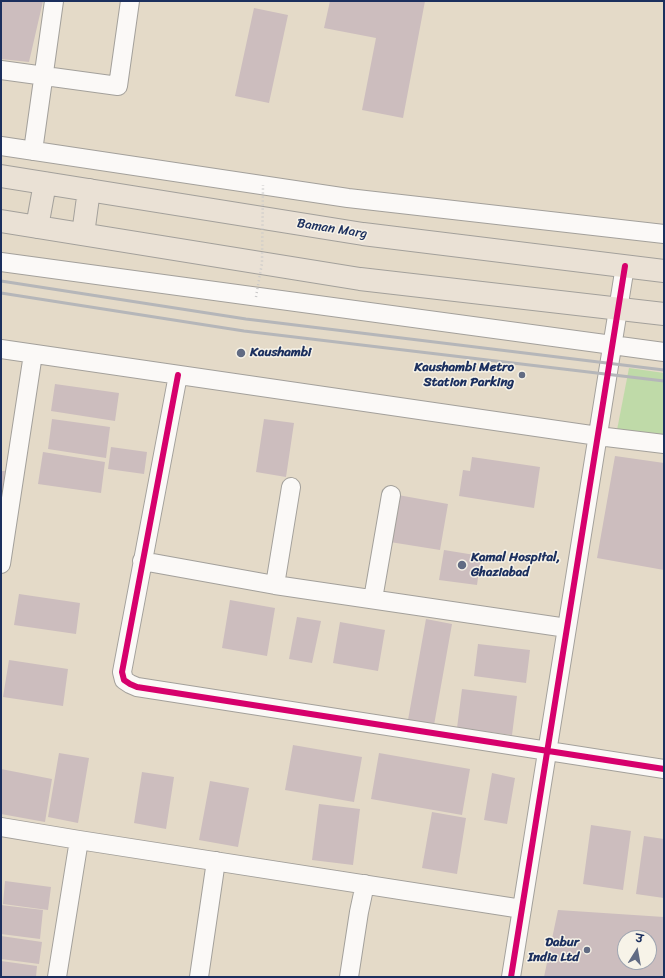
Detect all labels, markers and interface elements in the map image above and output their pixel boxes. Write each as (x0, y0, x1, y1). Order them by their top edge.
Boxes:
street label: Baman Marg (296, 216, 368, 242)
place label: Kaushambi (250, 345, 311, 361)
marker: Kaushambi (235, 347, 247, 359)
place label: Kaushambi Metro Station Parking (414, 360, 514, 391)
marker: Kaushambi Metro Station Parking (517, 370, 527, 380)
place label: Kamal Hospital, Ghaziabad (471, 550, 560, 581)
marker: Kamal Hospital, Ghaziabad (456, 559, 468, 571)
text: उ (634, 929, 645, 949)
north arrow (617, 930, 657, 970)
place label: Dabur India Ltd (528, 935, 579, 966)
marker: Dabur India Ltd (582, 945, 592, 955)

